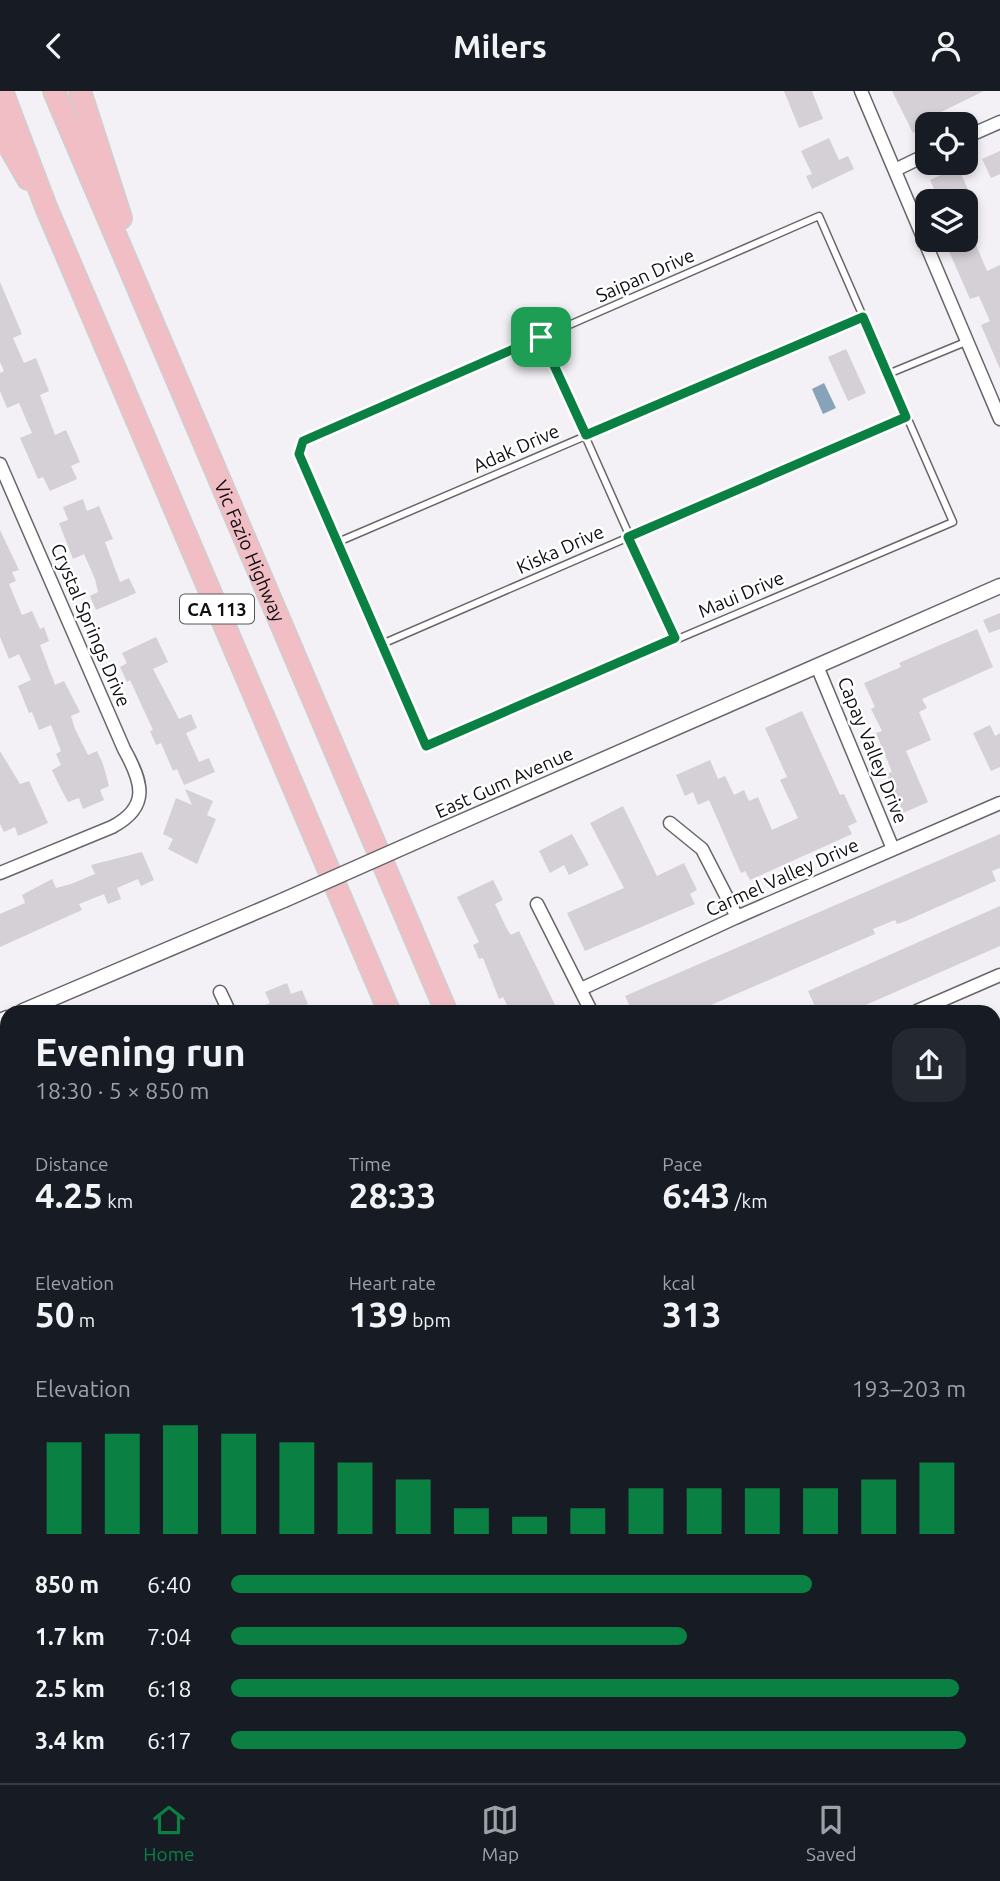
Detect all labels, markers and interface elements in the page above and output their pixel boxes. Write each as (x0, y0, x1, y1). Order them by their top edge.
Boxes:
icon: back (35, 27, 73, 65)
icon: person (927, 27, 965, 65)
text: Milers (453, 28, 547, 64)
map controls (915, 112, 978, 252)
button: locate (915, 112, 978, 175)
button: layers (915, 189, 978, 252)
street label: Saipan Drive (592, 244, 698, 306)
pin (511, 307, 571, 367)
icon: arrive (522, 318, 560, 356)
street label: Adak Drive (469, 419, 563, 477)
street label: Vic Fazio Highway (210, 477, 290, 625)
street label: Kiska Drive (513, 520, 607, 578)
street label: Crystal Springs Drive (47, 540, 135, 710)
street label: Maui Drive (695, 566, 787, 622)
road number: CA 113 (180, 595, 254, 623)
street label: Capay Valley Drive (834, 673, 912, 827)
street label: East Gum Avenue (432, 742, 576, 822)
street label: Carmel Valley Drive (702, 833, 862, 921)
button: share (892, 1028, 966, 1102)
text: Evening run (35, 1031, 246, 1073)
text: 18:30 · 5 × 850 m (35, 1078, 209, 1103)
text: Distance (35, 1153, 109, 1175)
text: Time (349, 1153, 391, 1175)
text: Pace (662, 1153, 703, 1175)
text: 4.25 (35, 1175, 103, 1215)
text: 28:33 (349, 1175, 436, 1215)
text: 6:43 (662, 1175, 730, 1215)
text: km (103, 1190, 133, 1212)
text: /km (730, 1190, 768, 1212)
text: Elevation (35, 1272, 114, 1294)
text: Heart rate (349, 1272, 436, 1294)
text: kcal (662, 1272, 695, 1294)
text: 50 (35, 1294, 74, 1334)
text: 139 (349, 1294, 408, 1334)
text: 313 (662, 1294, 722, 1334)
text: m (74, 1309, 95, 1331)
text: bpm (408, 1309, 451, 1331)
text: Elevation (35, 1376, 131, 1401)
text: 193–203 m (852, 1376, 966, 1401)
text: 850 m (35, 1572, 99, 1597)
text: 6:40 (147, 1572, 192, 1597)
text: 1.7 km (35, 1624, 105, 1649)
text: 7:04 (147, 1624, 192, 1649)
text: 2.5 km (35, 1676, 105, 1701)
text: 6:18 (147, 1676, 192, 1701)
text: 3.4 km (35, 1728, 105, 1753)
text: 6:17 (147, 1728, 192, 1753)
tab: Home (143, 1801, 195, 1865)
tab: Map (481, 1801, 519, 1865)
tab: Saved (806, 1801, 857, 1865)

